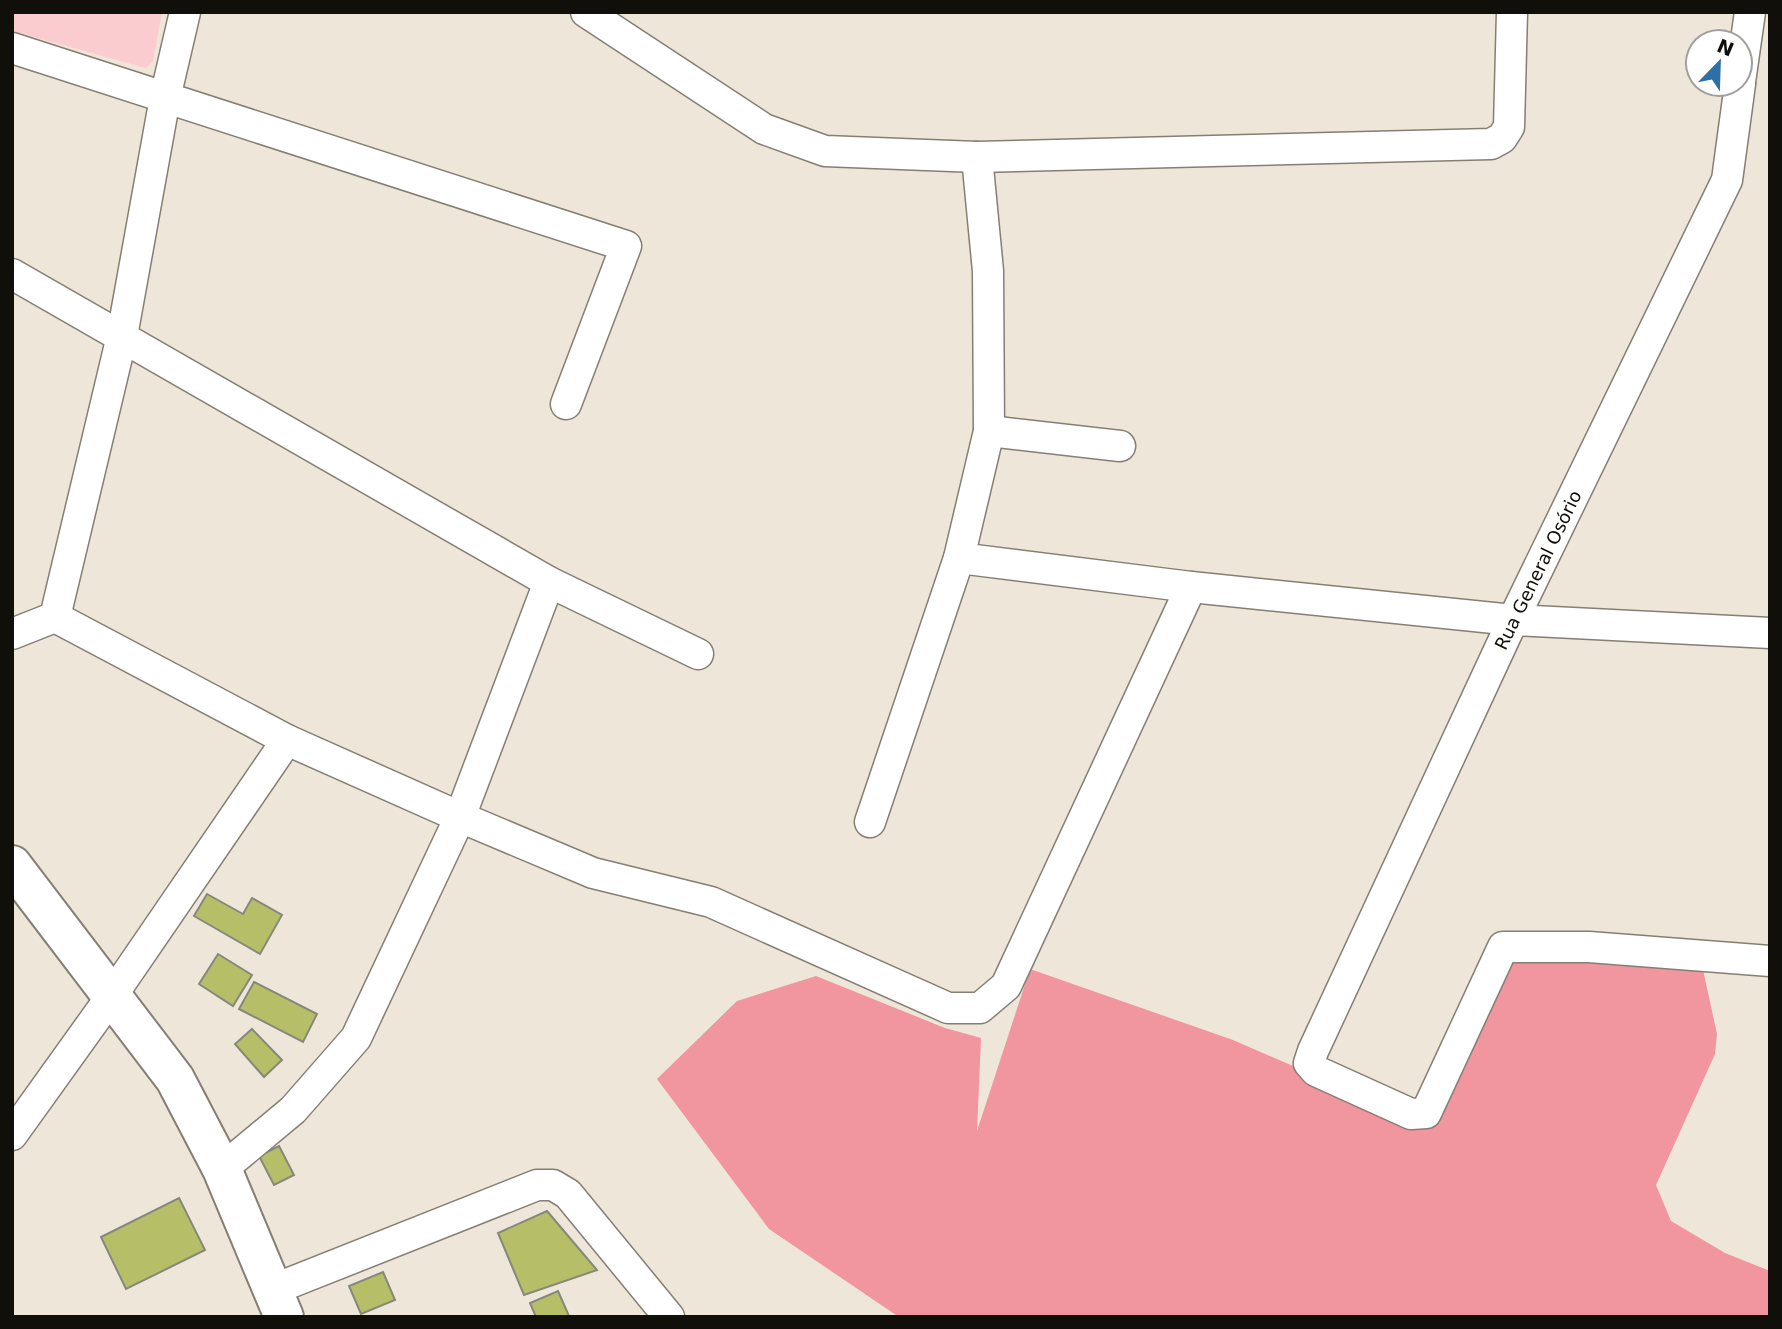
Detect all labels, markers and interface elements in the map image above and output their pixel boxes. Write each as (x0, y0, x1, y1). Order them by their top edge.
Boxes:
north arrow (1684, 28, 1754, 98)
text: N (1714, 34, 1737, 61)
street label: Rua General Osório (1490, 487, 1586, 653)

